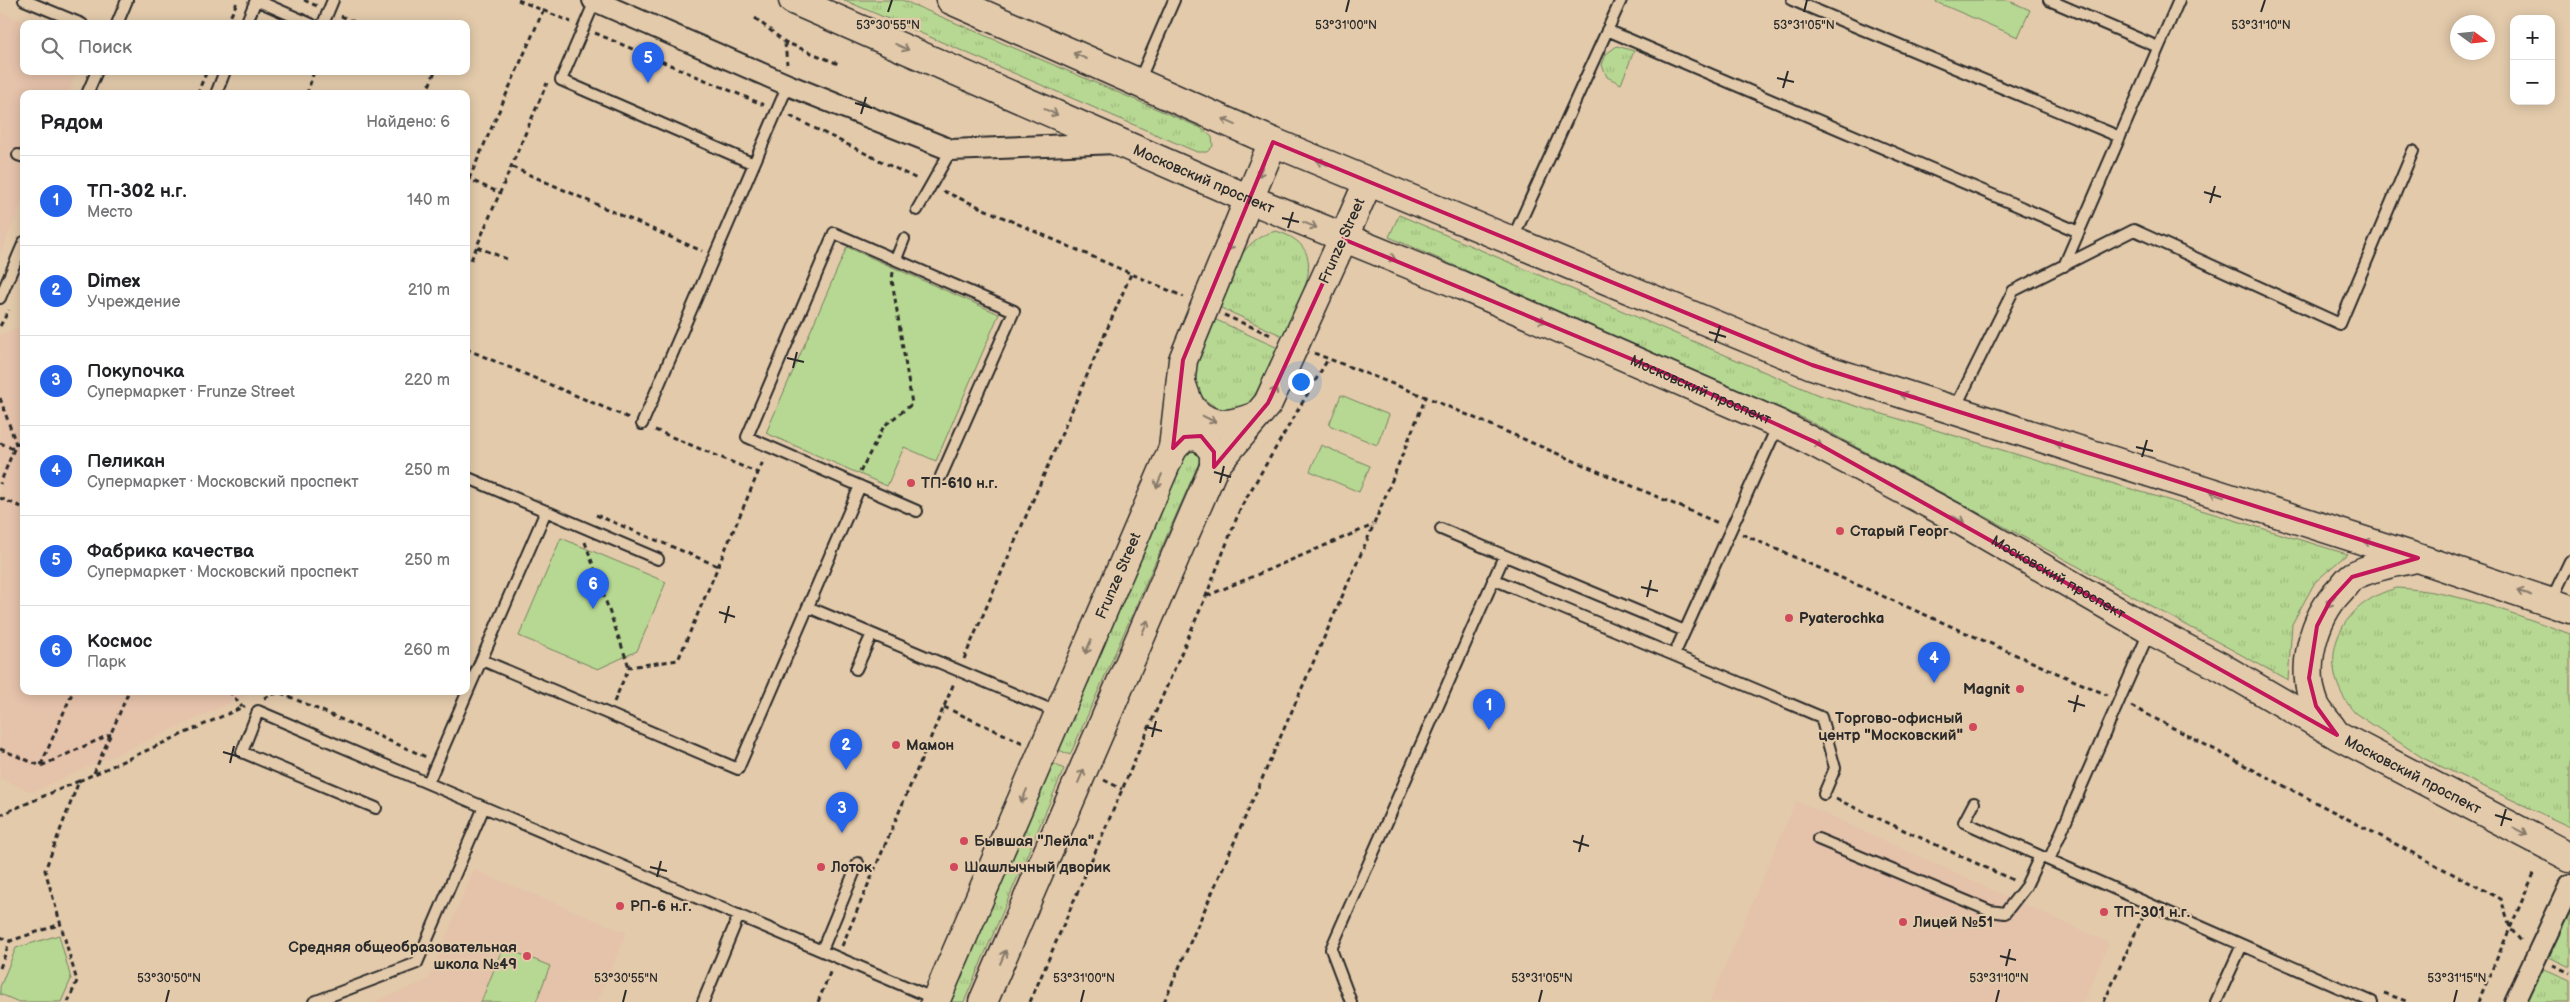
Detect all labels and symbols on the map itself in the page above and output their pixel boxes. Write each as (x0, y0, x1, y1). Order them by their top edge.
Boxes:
north arrow (2450, 15, 2495, 60)
text: 53°30'55"N (856, 18, 920, 33)
text: 53°31'00"N (1315, 18, 1377, 33)
text: 53°31'05"N (1773, 18, 1835, 33)
text: 53°31'10"N (2231, 18, 2291, 33)
pin: 5 (632, 42, 664, 83)
one-way arrow (894, 43, 909, 53)
one-way arrow (1073, 51, 1088, 61)
one-way arrow (1043, 108, 1058, 118)
one-way arrow (1222, 117, 1237, 127)
street label: Московский проспект (1130, 140, 1277, 218)
one-way arrow (1316, 158, 1331, 167)
one-way arrow (1255, 162, 1265, 177)
street label: Frunze Street (1315, 195, 1370, 287)
one-way arrow (1302, 220, 1317, 230)
one-way arrow (1226, 236, 1235, 251)
one-way arrow (1381, 253, 1396, 262)
one-way arrow (1531, 314, 1546, 324)
street label: Московский проспект (1627, 351, 1774, 429)
your location (1288, 369, 1314, 395)
one-way arrow (1268, 387, 1278, 402)
one-way arrow (1899, 391, 1915, 400)
one-way arrow (1201, 415, 1216, 425)
one-way arrow (1807, 438, 1822, 447)
one-way arrow (2054, 439, 2070, 449)
one-way arrow (1154, 473, 1163, 488)
place label: ТП-610 н.г. (921, 474, 997, 493)
marker: ТП-610 н.г. (905, 477, 917, 489)
one-way arrow (2209, 489, 2225, 498)
one-way arrow (1951, 514, 1966, 524)
place label: Старый Георг (1850, 522, 1949, 541)
marker: Старый Георг (1834, 525, 1846, 537)
street label: Frunze Street (1091, 529, 1145, 622)
street label: Московский проспект (1988, 531, 2129, 623)
one-way arrow (2364, 538, 2380, 548)
pin: 6 (577, 568, 609, 609)
one-way arrow (2517, 588, 2532, 597)
one-way arrow (2326, 594, 2336, 608)
place label: Pyaterochka (1799, 609, 1884, 628)
marker: Pyaterochka (1783, 612, 1795, 624)
one-way arrow (1141, 620, 1151, 635)
one-way arrow (1083, 638, 1092, 654)
pin: 4 (1918, 642, 1950, 683)
place label: Magnit (1963, 680, 2010, 699)
marker: Magnit (2014, 683, 2026, 695)
pin: 1 (1473, 689, 1505, 730)
place label: Торгово-офисный центр "Московский" (1818, 709, 1963, 745)
marker: Торгово-офисный центр "Московский" (1967, 721, 1979, 733)
pin: 2 (830, 729, 862, 770)
street label: Московский проспект (2341, 731, 2485, 818)
place label: Мамон (906, 736, 954, 755)
marker: Мамон (890, 739, 902, 751)
one-way arrow (1076, 769, 1086, 784)
one-way arrow (1018, 788, 1028, 803)
pin: 3 (826, 792, 858, 833)
one-way arrow (2512, 827, 2527, 836)
place label: Бывшая "Лейла" (974, 832, 1094, 851)
marker: Бывшая "Лейла" (958, 835, 970, 847)
place label: Лоток (830, 858, 873, 877)
place label: Шашлычный дворик (964, 858, 1111, 877)
marker: Лоток (815, 861, 827, 873)
marker: Шашлычный дворик (948, 861, 960, 873)
place label: РП-6 н.г. (630, 897, 691, 916)
marker: РП-6 н.г. (614, 900, 626, 912)
place label: ТП-301 н.г. (2114, 903, 2190, 922)
marker: ТП-301 н.г. (2098, 906, 2110, 918)
place label: Лицей №51 (1912, 913, 1993, 932)
marker: Лицей №51 (1897, 916, 1909, 928)
place label: Средняя общеобразовательная школа №49 (288, 938, 517, 974)
marker: Средняя общеобразовательная школа №49 (521, 950, 533, 962)
one-way arrow (998, 950, 1008, 965)
text: 53°30'50"N (137, 971, 201, 986)
text: 53°30'55"N (594, 971, 658, 986)
text: 53°31'00"N (1053, 971, 1115, 986)
text: 53°31'05"N (1511, 971, 1573, 986)
text: 53°31'10"N (1969, 971, 2029, 986)
text: 53°31'15"N (2427, 971, 2487, 986)

